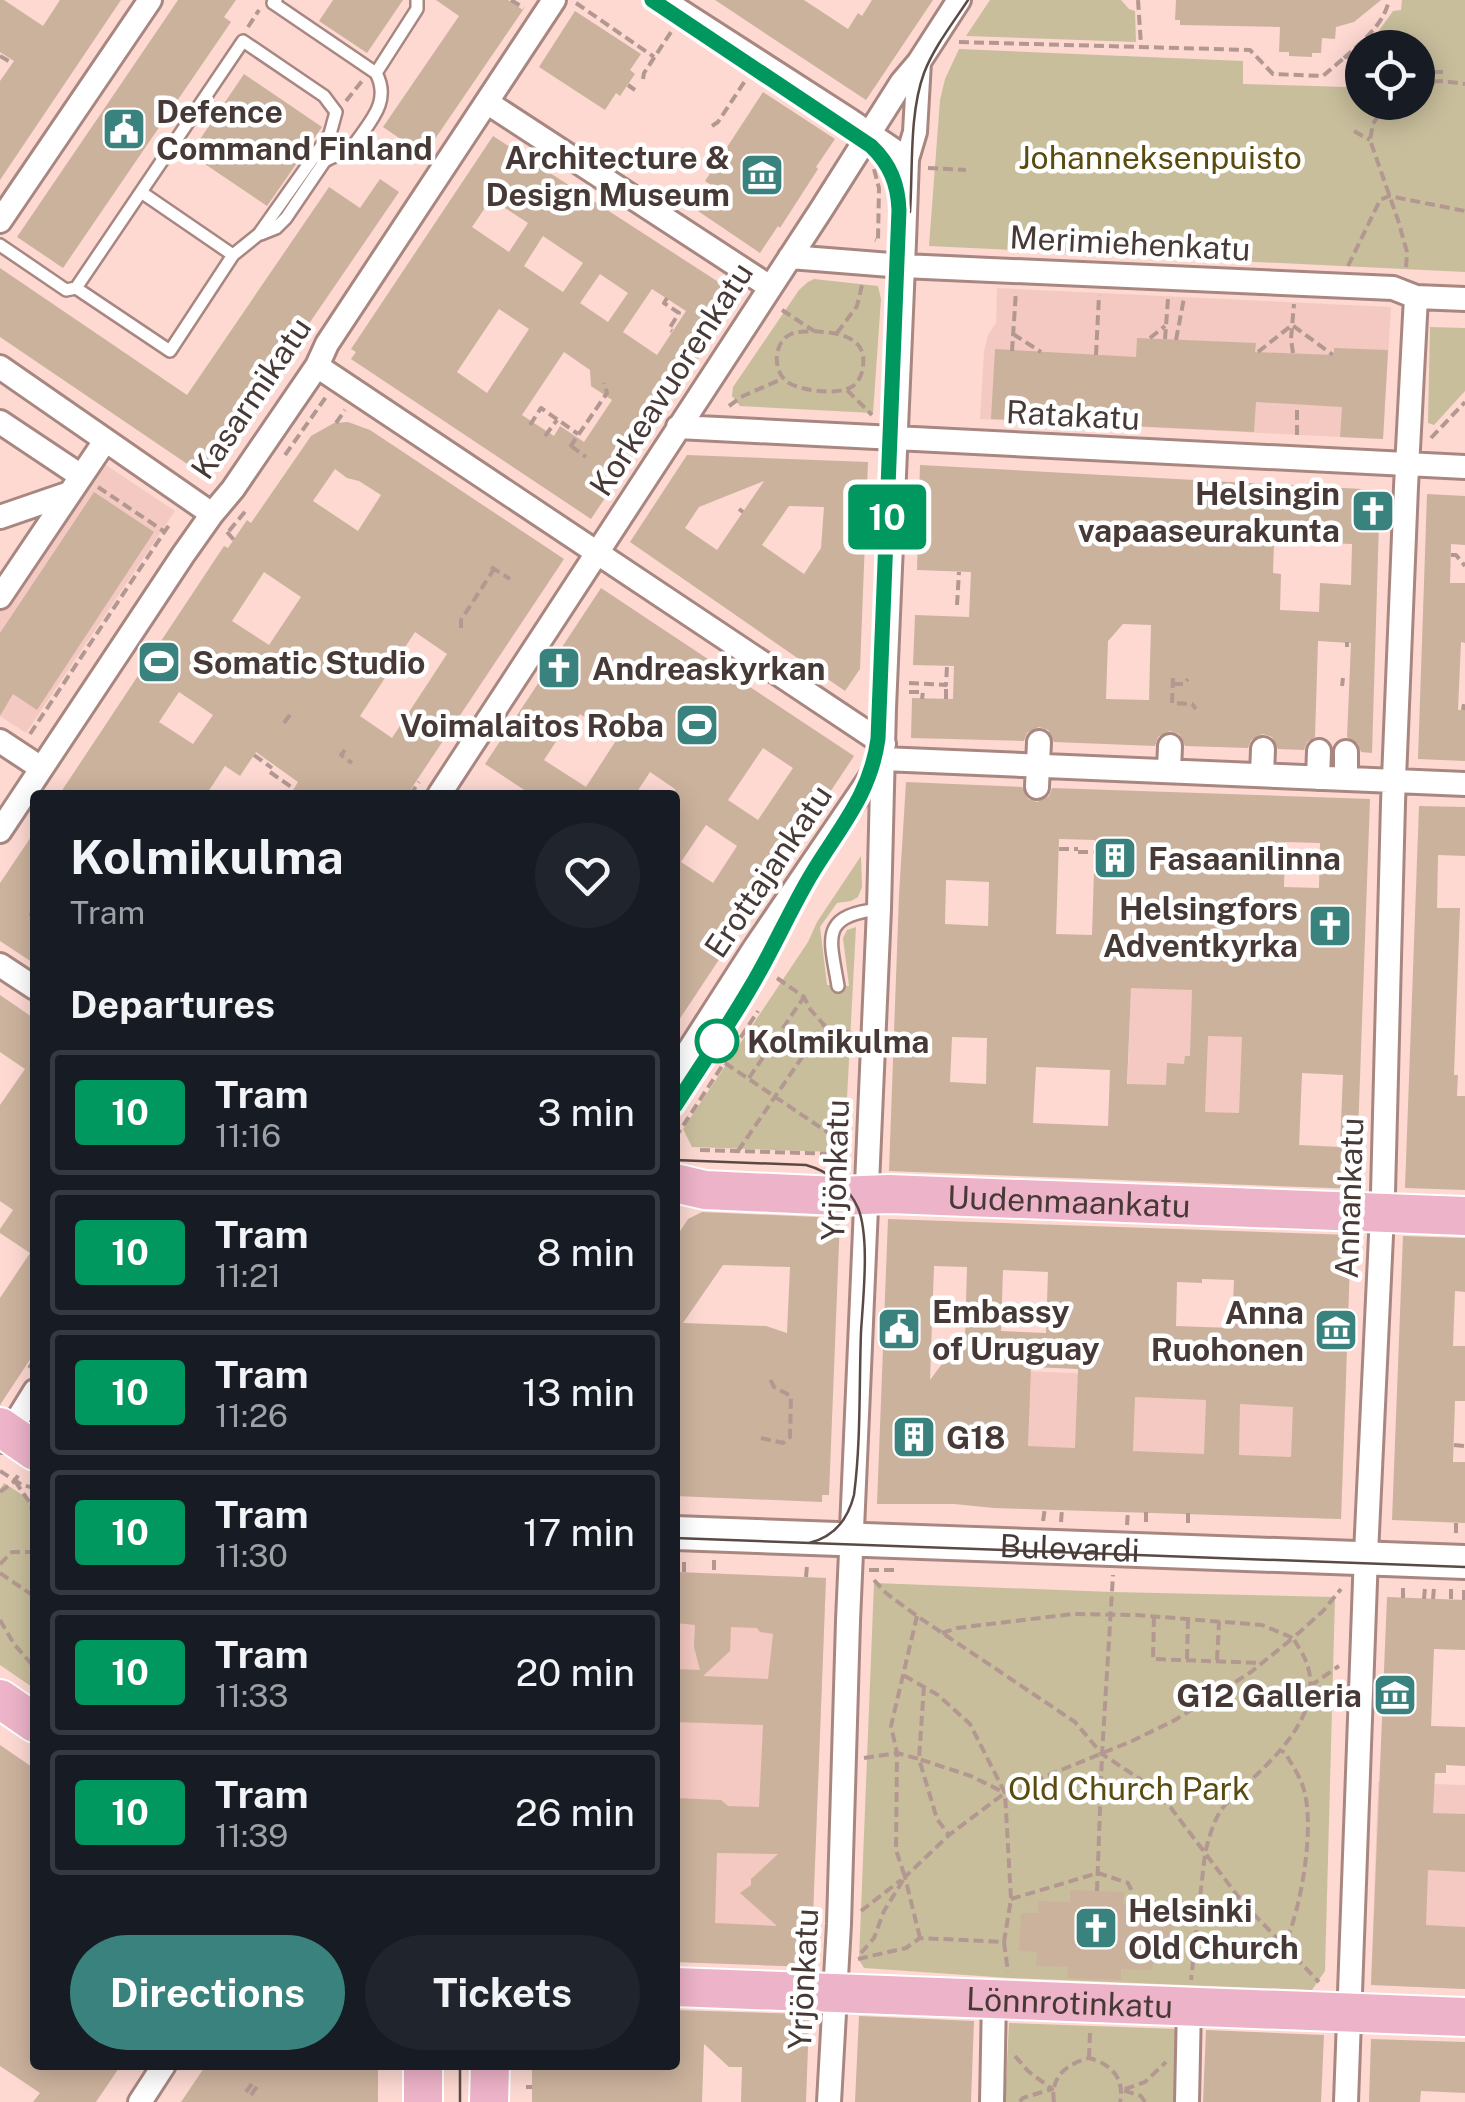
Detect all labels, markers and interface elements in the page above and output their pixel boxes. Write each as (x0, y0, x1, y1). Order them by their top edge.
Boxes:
map controls (1345, 30, 1435, 120)
button: locate (1345, 30, 1435, 120)
place label: Defence Command Finland (156, 93, 433, 167)
public building icon: Defence Command Finland (101, 106, 147, 152)
place label: Architecture & Design Museum (486, 139, 730, 213)
park label: Johanneksenpuisto (1018, 139, 1302, 176)
museum icon: Architecture & Design Museum (739, 152, 785, 198)
street label: Merimiehenkatu (1009, 218, 1251, 268)
street label: Korkeavuorenkatu (582, 255, 760, 503)
street label: Kasarmikatu (183, 310, 319, 486)
street label: Ratakatu (1005, 393, 1141, 437)
place label: Helsingin vapaaseurakunta (1078, 475, 1340, 549)
line badge: 10 (842, 484, 932, 550)
church icon: Helsingin vapaaseurakunta (1350, 488, 1396, 534)
text: 10 (868, 497, 906, 538)
sports icon: Somatic Studio (136, 639, 182, 685)
place label: Somatic Studio (192, 644, 425, 681)
church icon: Andreaskyrkan (536, 645, 582, 691)
place label: Andreaskyrkan (592, 650, 826, 687)
sports icon: Voimalaitos Roba (674, 702, 720, 748)
place label: Voimalaitos Roba (400, 707, 664, 744)
street label: Erottajankatu (697, 778, 839, 964)
button: heart (535, 823, 640, 928)
text: Kolmikulma (70, 828, 344, 885)
building icon: Fasaanilinna (1092, 835, 1138, 881)
place label: Fasaanilinna (1148, 840, 1341, 877)
place label: Helsingfors Adventkyrka (1103, 890, 1298, 964)
text: Tram (70, 894, 145, 931)
church icon: Helsingfors Adventkyrka (1307, 903, 1353, 949)
text: Departures (70, 982, 275, 1027)
marker: Kolmikulma (696, 1020, 738, 1062)
place label: Kolmikulma (747, 1023, 929, 1060)
text: Tram (215, 1072, 309, 1117)
text: 3 min (537, 1090, 635, 1135)
text: 10 (111, 1092, 149, 1133)
street label: Yrjönkatu (814, 1099, 856, 1241)
text: 11:16 (215, 1117, 281, 1154)
street label: Annankatu (1328, 1117, 1370, 1279)
street label: Uudenmaankatu (946, 1178, 1191, 1224)
text: Tram (215, 1212, 309, 1257)
text: 8 min (537, 1230, 635, 1275)
text: 10 (111, 1232, 149, 1273)
text: 11:21 (215, 1257, 281, 1294)
place label: Embassy of Uruguay (932, 1293, 1100, 1367)
place label: Anna Ruohonen (1151, 1294, 1304, 1368)
public building icon: Embassy of Uruguay (876, 1306, 922, 1352)
museum icon: Anna Ruohonen (1313, 1307, 1359, 1353)
text: Tram (215, 1352, 309, 1397)
text: 13 min (522, 1370, 635, 1415)
text: 10 (111, 1372, 149, 1413)
text: 11:26 (215, 1397, 288, 1434)
building icon: G18 (891, 1414, 937, 1460)
place label: G18 (946, 1419, 1005, 1456)
text: Tram (215, 1492, 309, 1537)
text: 17 min (523, 1510, 635, 1555)
text: 10 (111, 1512, 149, 1553)
street label: Bulevardi (999, 1526, 1140, 1569)
text: 11:30 (215, 1537, 288, 1574)
text: Tram (215, 1632, 309, 1677)
text: 20 min (515, 1650, 635, 1695)
text: 10 (111, 1652, 149, 1693)
museum icon: G12 Galleria (1372, 1672, 1418, 1718)
text: 11:33 (215, 1677, 288, 1714)
place label: G12 Galleria (1176, 1677, 1362, 1714)
park label: Old Church Park (1008, 1770, 1250, 1807)
text: Tram (215, 1772, 309, 1817)
text: 26 min (515, 1790, 635, 1835)
text: 10 (111, 1792, 149, 1833)
text: 11:39 (215, 1817, 288, 1854)
place label: Helsinki Old Church (1128, 1892, 1299, 1966)
church icon: Helsinki Old Church (1073, 1905, 1119, 1951)
street label: Yrjönkatu (781, 1907, 825, 2051)
button: Directions (70, 1935, 345, 2050)
button: Tickets (365, 1935, 640, 2050)
street label: Lönnrotinkatu (966, 1980, 1174, 2024)

